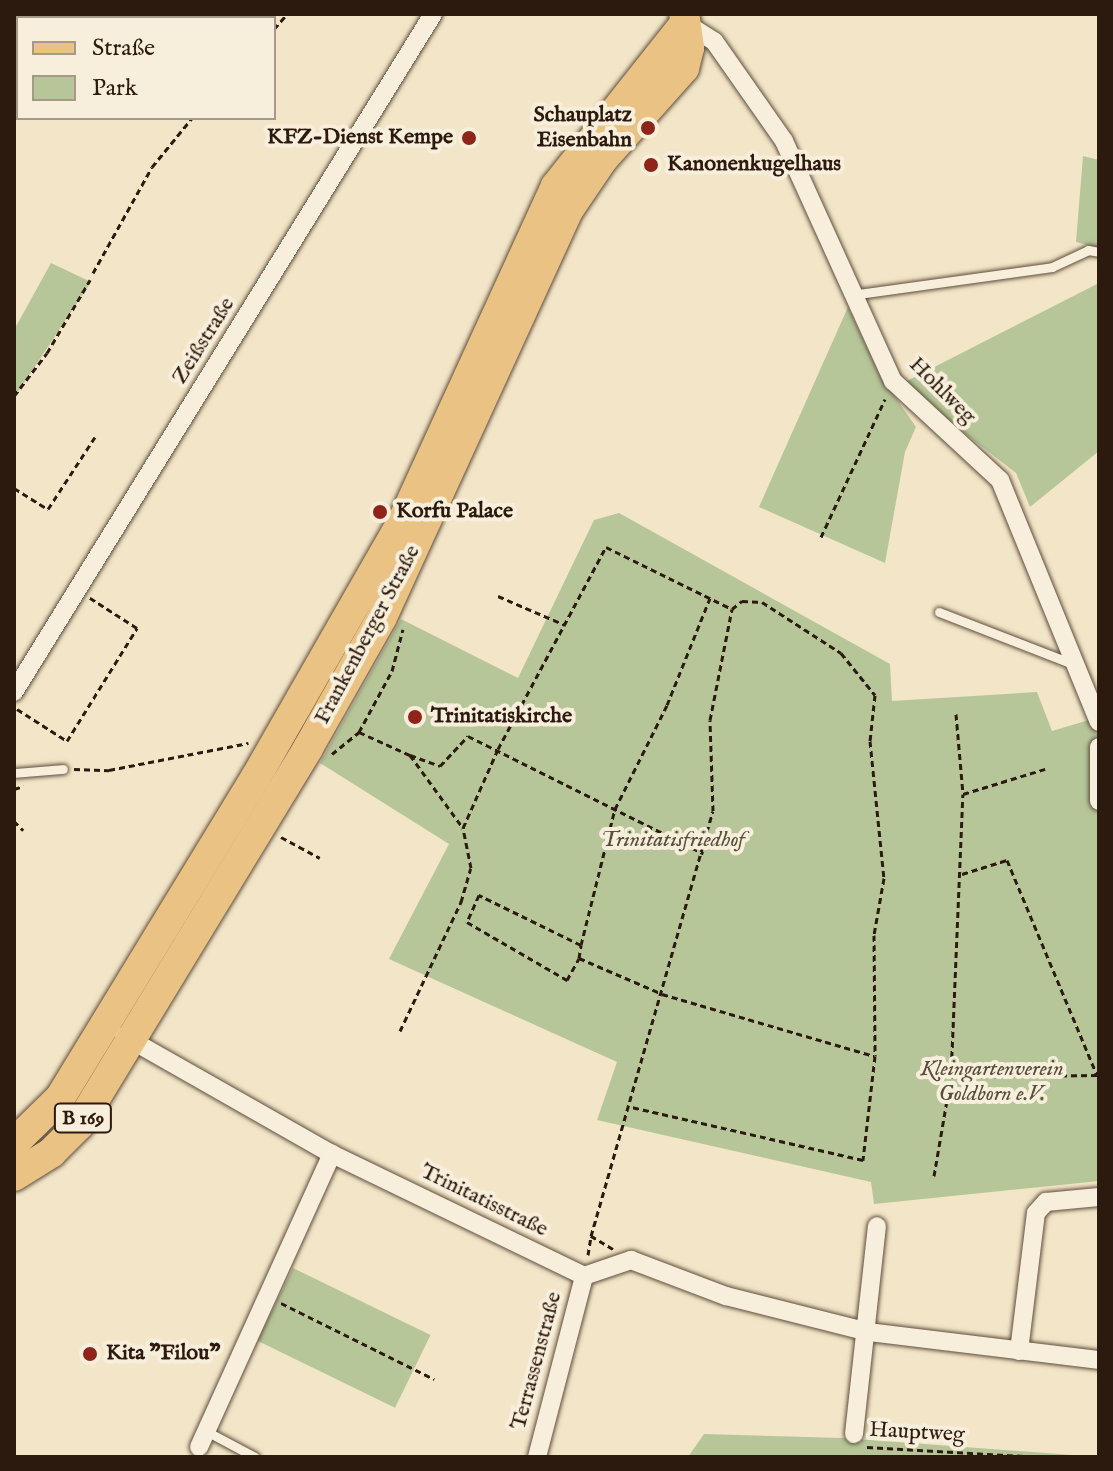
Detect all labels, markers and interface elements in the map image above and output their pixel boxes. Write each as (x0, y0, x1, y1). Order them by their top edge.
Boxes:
legend (16, 16, 276, 120)
text: Straße (92, 33, 155, 64)
text: Park (92, 73, 138, 104)
place label: Schauplatz Eisenbahn (534, 102, 632, 154)
marker: Schauplatz Eisenbahn (639, 119, 657, 137)
place label: KFZ-Dienst Kempe (267, 125, 453, 151)
marker: KFZ-Dienst Kempe (460, 129, 478, 147)
place label: Kanonenkugelhaus (667, 152, 841, 178)
marker: Kanonenkugelhaus (642, 156, 660, 174)
street label: Zeißstraße (167, 293, 241, 389)
street label: Hohlweg (903, 352, 981, 430)
place label: Korfu Palace (396, 499, 513, 525)
marker: Korfu Palace (371, 503, 389, 521)
street label: Frankenberger Straße (310, 541, 426, 729)
place label: Trinitatiskirche (431, 704, 572, 730)
marker: Trinitatiskirche (406, 708, 424, 726)
park label: Trinitatisfriedhof (601, 828, 745, 854)
park label: Kleingartenverein Goldborn e.V. (921, 1056, 1063, 1108)
road number: B 169 (53, 1102, 113, 1134)
street label: Trinitatisstraße (416, 1159, 552, 1243)
street label: Terrassenstraße (506, 1289, 568, 1433)
place label: Kita "Filou" (106, 1341, 220, 1367)
marker: Kita "Filou" (81, 1345, 99, 1363)
street label: Hauptweg (869, 1417, 965, 1449)

